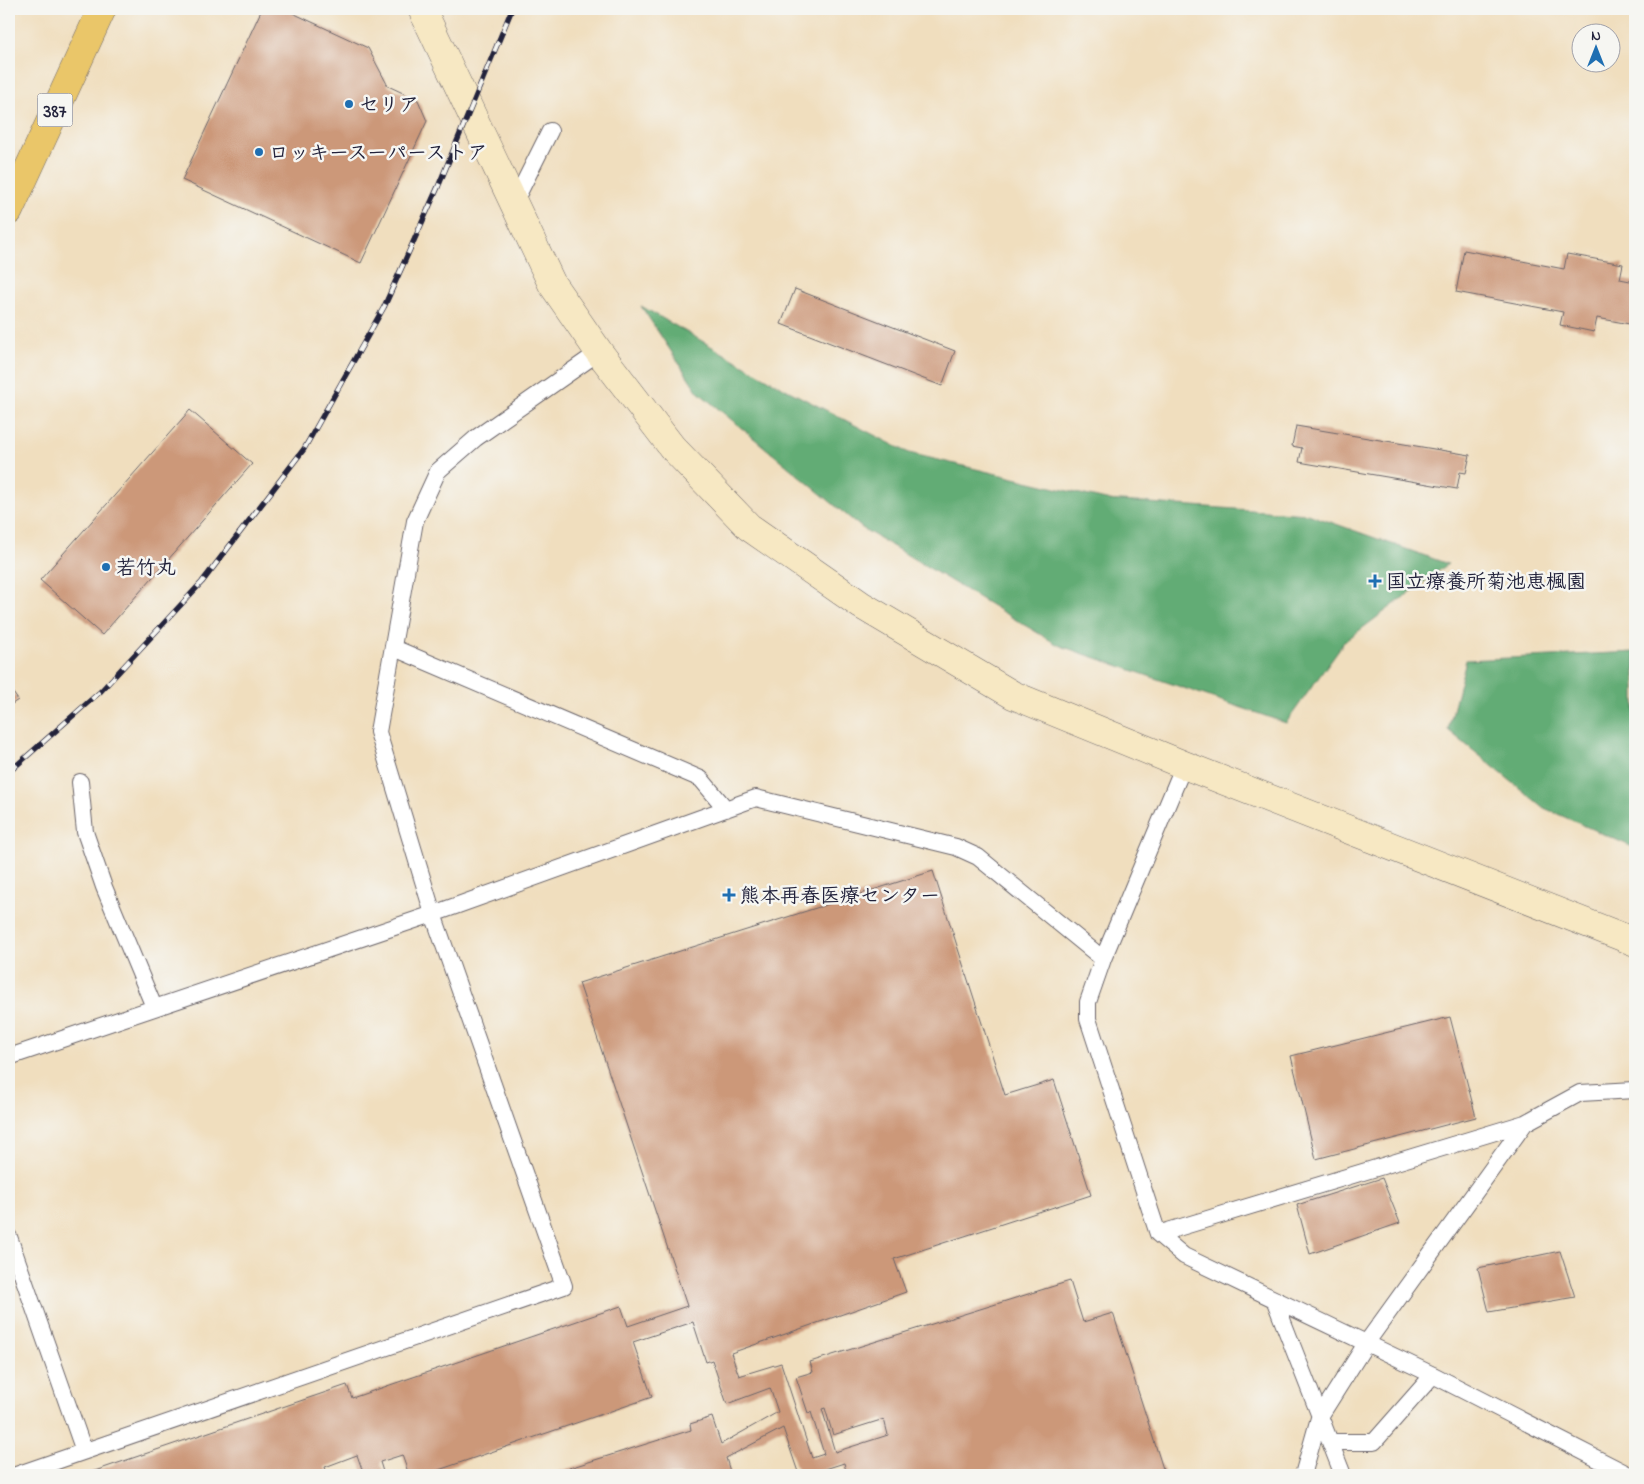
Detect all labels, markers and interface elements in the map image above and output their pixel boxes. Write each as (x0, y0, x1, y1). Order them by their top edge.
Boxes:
north arrow (1572, 22, 1622, 72)
text: N (1591, 26, 1601, 47)
place label: セリア (359, 92, 419, 121)
road number: 387 (38, 94, 72, 126)
marker: セリア (343, 98, 355, 110)
place label: ロッキースーパーストア (269, 140, 487, 169)
marker: ロッキースーパーストア (253, 146, 265, 158)
place label: 若竹丸 (116, 555, 176, 584)
marker: 若竹丸 (100, 561, 112, 573)
place label: 国立療養所菊池恵楓園 (1386, 569, 1586, 598)
marker: 国立療養所菊池恵楓園 (1368, 574, 1382, 588)
place label: 熊本再春医療センター (740, 883, 940, 912)
marker: 熊本再春医療センター (722, 888, 736, 902)

